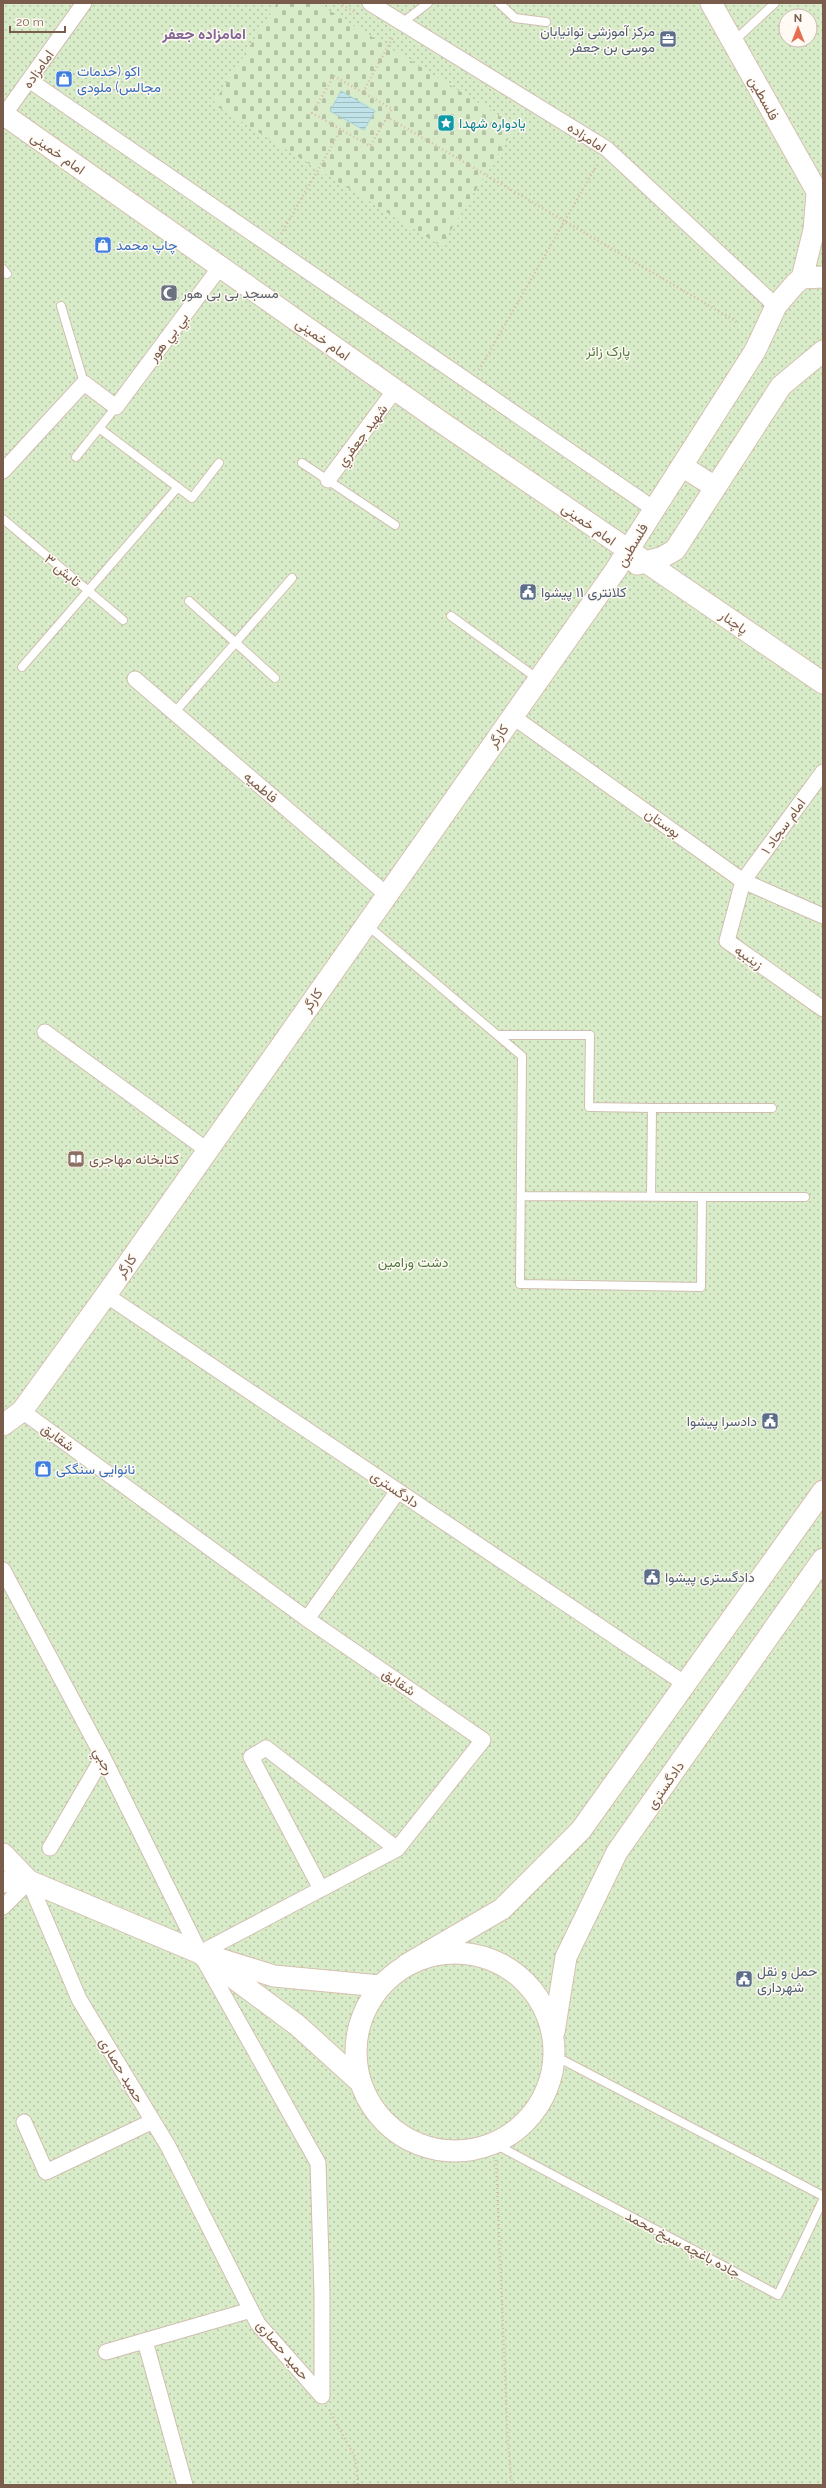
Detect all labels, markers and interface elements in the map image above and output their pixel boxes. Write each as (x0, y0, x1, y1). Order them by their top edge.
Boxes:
scale bar (10, 8, 65, 34)
north arrow (778, 8, 818, 48)
text: N (794, 12, 802, 25)
text: 20 m (16, 15, 44, 29)
place label: مرکز آموزشی توانیابان موسی بن جعفر (540, 23, 655, 56)
district label: امامزاده جعفر (161, 25, 246, 43)
office icon: مرکز آموزشی توانیابان موسی بن جعفر (658, 29, 678, 49)
street label: امامزاده (19, 47, 58, 92)
place label: اکو (خدمات مجالس) ملودی (77, 63, 161, 96)
shop icon: اکو (خدمات مجالس) ملودی (54, 69, 74, 89)
street label: فلسطین (745, 73, 783, 123)
place icon: یادواره شهدا (436, 113, 456, 133)
place label: یادواره شهدا (459, 115, 526, 132)
street label: امامزاده (564, 119, 609, 156)
street label: امام خمینی (27, 129, 88, 178)
shop icon: چاپ محمد (93, 235, 113, 255)
place label: چاپ محمد (116, 237, 177, 255)
mosque icon: مسجد بی بی هور (159, 283, 179, 303)
place label: مسجد بی بی هور (181, 285, 279, 302)
street label: بي بي هور (144, 309, 195, 368)
street label: امام خمینی (292, 315, 353, 364)
park label: پارک زائر (585, 343, 630, 361)
street label: شهيد جعفري (333, 401, 394, 472)
street label: امام خمینی (558, 500, 619, 549)
street label: فلسطین (613, 520, 652, 570)
street label: تابش ۳ (41, 550, 85, 591)
public building icon: کلانتری ۱۱ پیشوا (518, 582, 538, 602)
place label: کلانتری ۱۱ پیشوا (541, 584, 626, 602)
street label: پاچنار (715, 606, 751, 639)
street label: کارگر (484, 721, 513, 752)
street label: فاطميه (241, 768, 281, 806)
street label: امام سجاد ۱ (757, 795, 809, 858)
street label: بوستان (641, 805, 684, 842)
street label: زينبيه (731, 942, 766, 973)
street label: کارگر (298, 985, 327, 1016)
library icon: کتابخانه مهاجری (66, 1149, 86, 1169)
place label: کتابخانه مهاجری (89, 1151, 179, 1168)
street label: کارگر (112, 1251, 141, 1282)
park label: دشت ورامین (378, 1254, 449, 1271)
public building icon: دادسرا پیشوا (760, 1411, 780, 1431)
place label: دادسرا پیشوا (687, 1413, 757, 1431)
street label: شقايق (38, 1420, 78, 1455)
shop icon: نانوایی سنگکی (33, 1459, 53, 1479)
place label: نانوایی سنگکی (56, 1461, 135, 1478)
street label: دادگستری (367, 1467, 422, 1512)
public building icon: دادگستری پیشوا (642, 1567, 662, 1587)
place label: دادگستری پیشوا (665, 1569, 755, 1587)
street label: شقايق (379, 1665, 419, 1700)
street label: رجبي (87, 1745, 118, 1779)
street label: دادگستری (643, 1758, 688, 1813)
place label: حمل و نقل شهرداری (757, 1963, 817, 1996)
public building icon: حمل و نقل شهرداری (734, 1969, 754, 1989)
street label: حمید حصاری (95, 2034, 148, 2106)
street label: جاده باغچه سیخ محمد (621, 2207, 743, 2284)
street label: حمید حصاری (253, 2317, 313, 2384)

